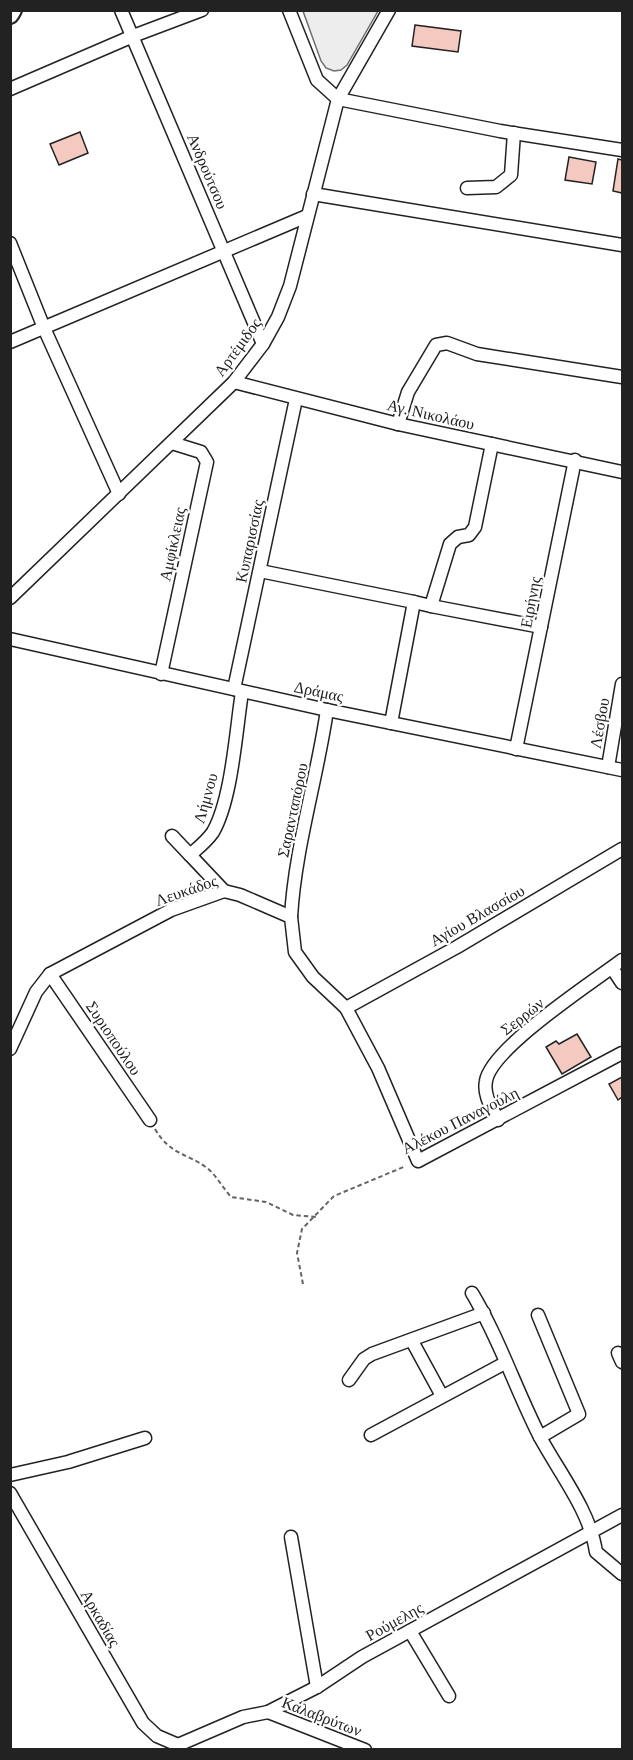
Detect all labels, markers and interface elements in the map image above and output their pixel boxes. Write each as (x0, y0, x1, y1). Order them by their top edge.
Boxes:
street label: Ανδρούτσου (183, 131, 231, 212)
street label: Αρτέμιδος (211, 314, 265, 380)
street label: Αγ. Νικολάου (385, 396, 476, 434)
street label: Κυπαρισσίας (232, 497, 268, 584)
street label: Αμφίκλειας (156, 505, 190, 583)
street label: Ειρήνης (517, 574, 545, 630)
street label: Δράμας (292, 678, 346, 706)
street label: Λέσβου (587, 696, 613, 750)
street label: Σαρανταπόρου (274, 761, 312, 859)
street label: Λήμνου (190, 771, 222, 826)
street label: Λευκάδος (153, 872, 220, 909)
street label: Αγίου Βλασσίου (427, 882, 528, 950)
street label: Σερρών (497, 994, 548, 1039)
street label: Συριοπούλου (82, 998, 144, 1079)
street label: Αλέκου Παναγούλη (399, 1084, 522, 1158)
street label: Αρκαδίας (77, 1587, 124, 1651)
street label: Ρούμελης (363, 1599, 427, 1645)
street label: Καλαβρύτων (279, 1694, 364, 1740)

